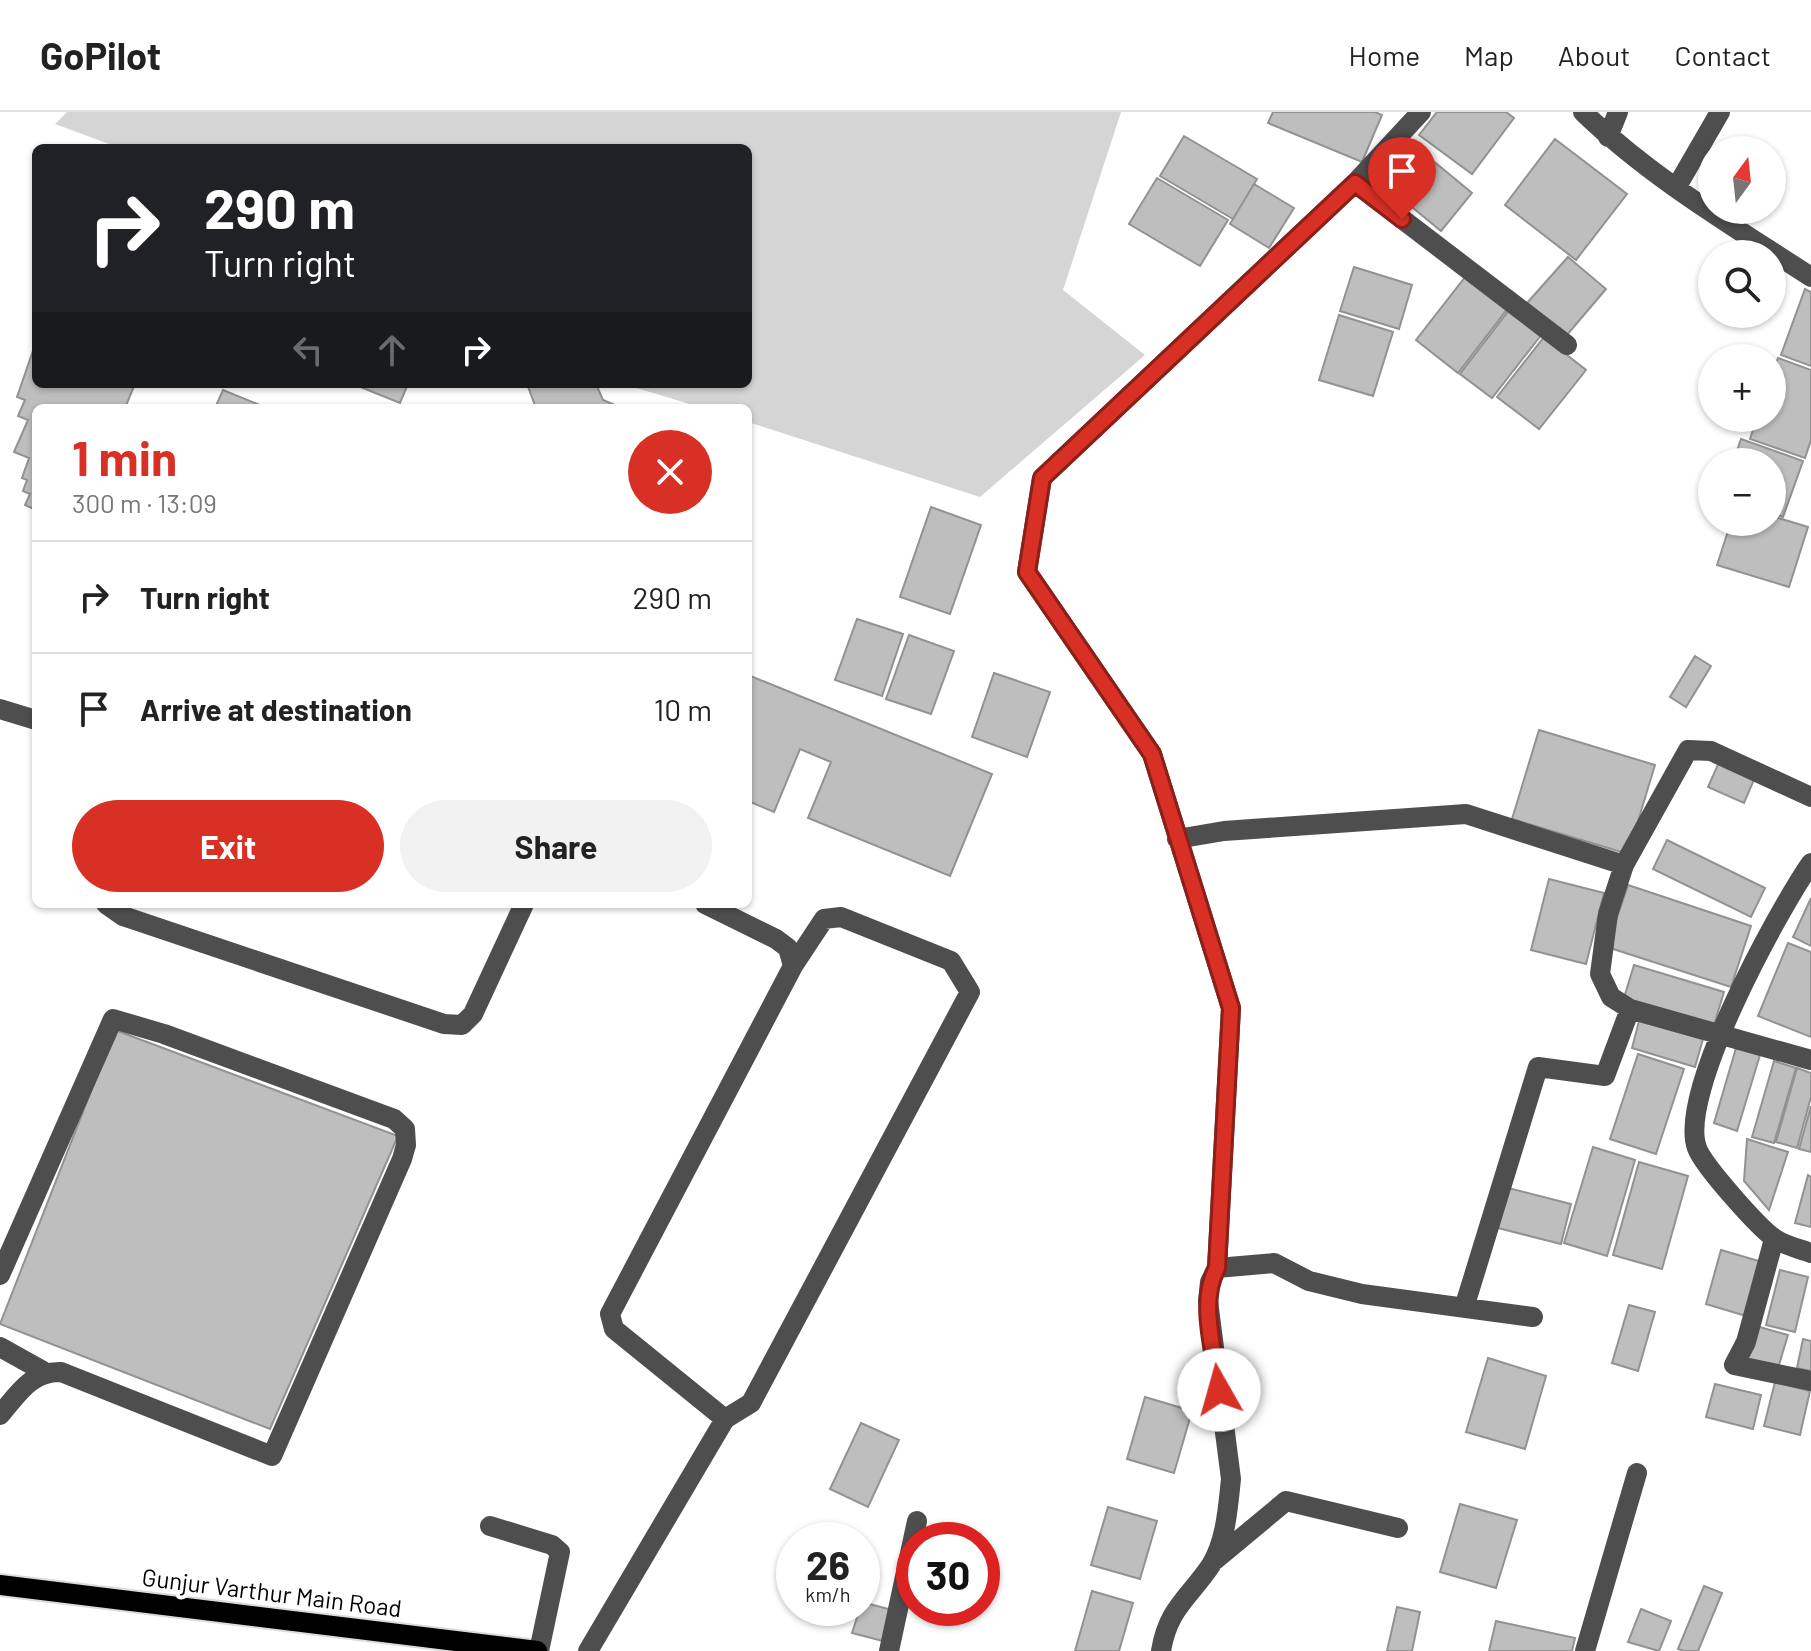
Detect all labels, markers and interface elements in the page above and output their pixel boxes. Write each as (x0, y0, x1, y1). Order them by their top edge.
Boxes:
text: GoPilot (40, 32, 161, 78)
text: Home (1349, 38, 1420, 72)
text: Map (1464, 38, 1514, 72)
text: About (1558, 38, 1630, 72)
text: Contact (1674, 38, 1771, 72)
north arrow (1698, 136, 1786, 224)
map controls (1698, 136, 1786, 536)
pin (1368, 137, 1436, 219)
icon: arrive (1380, 149, 1424, 193)
text: 290 m (204, 173, 355, 240)
icon: right (72, 176, 176, 280)
button: search (1698, 240, 1786, 328)
text: Turn right (204, 241, 356, 284)
icon: left (286, 328, 330, 372)
icon: ahead (370, 328, 414, 372)
icon: right (454, 328, 498, 372)
button: + (1698, 344, 1786, 432)
text: 1 min (72, 428, 177, 486)
button: close (628, 430, 712, 514)
button: − (1698, 448, 1786, 536)
text: 300 m · 13:09 (72, 487, 217, 518)
icon: right (72, 575, 116, 619)
text: Turn right (140, 579, 270, 615)
text: 290 m (633, 579, 712, 615)
icon: arrive (72, 687, 116, 731)
text: Arrive at destination (140, 691, 412, 727)
text: 10 m (654, 691, 712, 727)
button: Exit (72, 800, 384, 892)
button: Share (400, 800, 712, 892)
position arrow (1177, 1348, 1261, 1432)
speed limit sign: 30 (896, 1522, 1000, 1626)
text: 26 (806, 1540, 850, 1588)
street label: Gunjur Varthur Main Road (140, 1562, 404, 1622)
text: km/h (805, 1582, 851, 1606)

